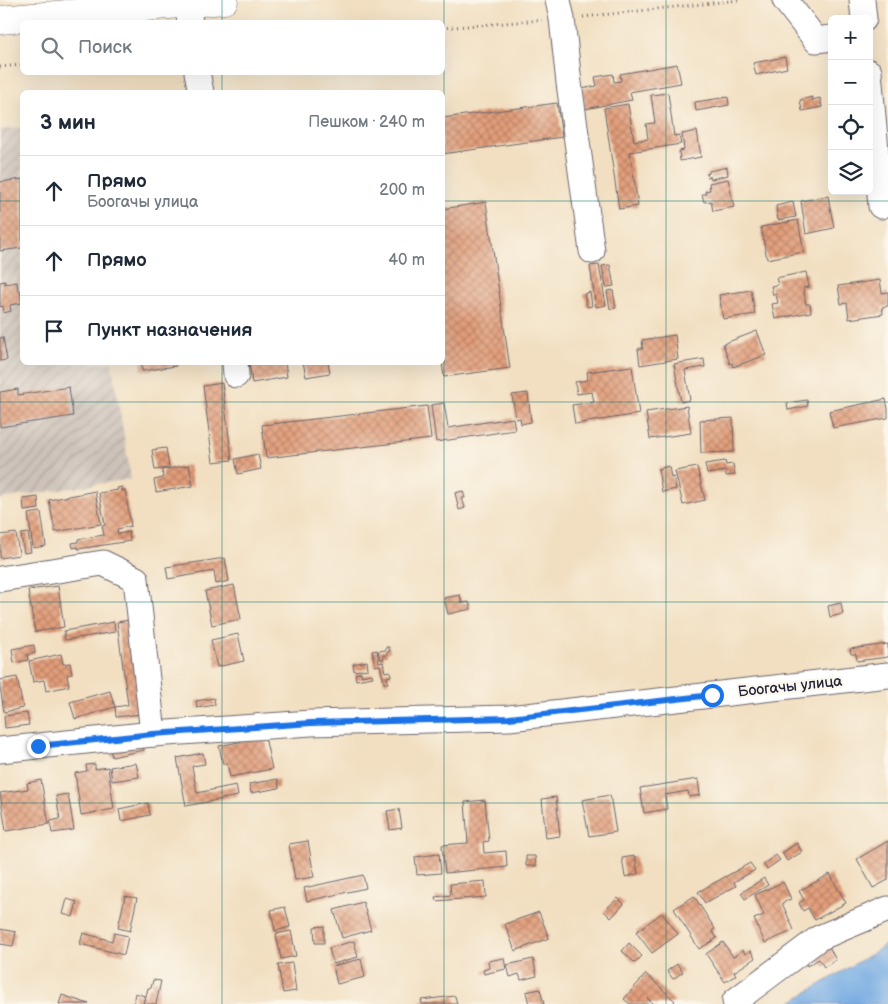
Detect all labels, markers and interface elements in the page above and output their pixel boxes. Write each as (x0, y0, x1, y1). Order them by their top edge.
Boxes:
map controls (828, 15, 873, 195)
button: + (828, 15, 873, 60)
search box (20, 20, 445, 75)
icon: search (38, 34, 66, 62)
text: Поиск (78, 36, 132, 59)
button: − (828, 60, 873, 105)
button: locate (828, 105, 873, 150)
text: 3 мин (40, 110, 96, 135)
text: Пешком · 240 m (308, 113, 425, 132)
button: layers (828, 150, 873, 195)
text: Прямо (87, 170, 147, 193)
icon: ahead (40, 177, 68, 205)
text: 200 m (379, 181, 425, 200)
text: Боогачы улица (87, 193, 198, 212)
icon: ahead (40, 247, 68, 275)
text: Прямо (87, 249, 147, 272)
text: 40 m (388, 251, 425, 270)
icon: arrive (40, 317, 68, 345)
text: Пункт назначения (87, 319, 252, 342)
street label: Боогачы улица (737, 672, 843, 701)
route start (701, 684, 724, 707)
route end (27, 735, 50, 758)

